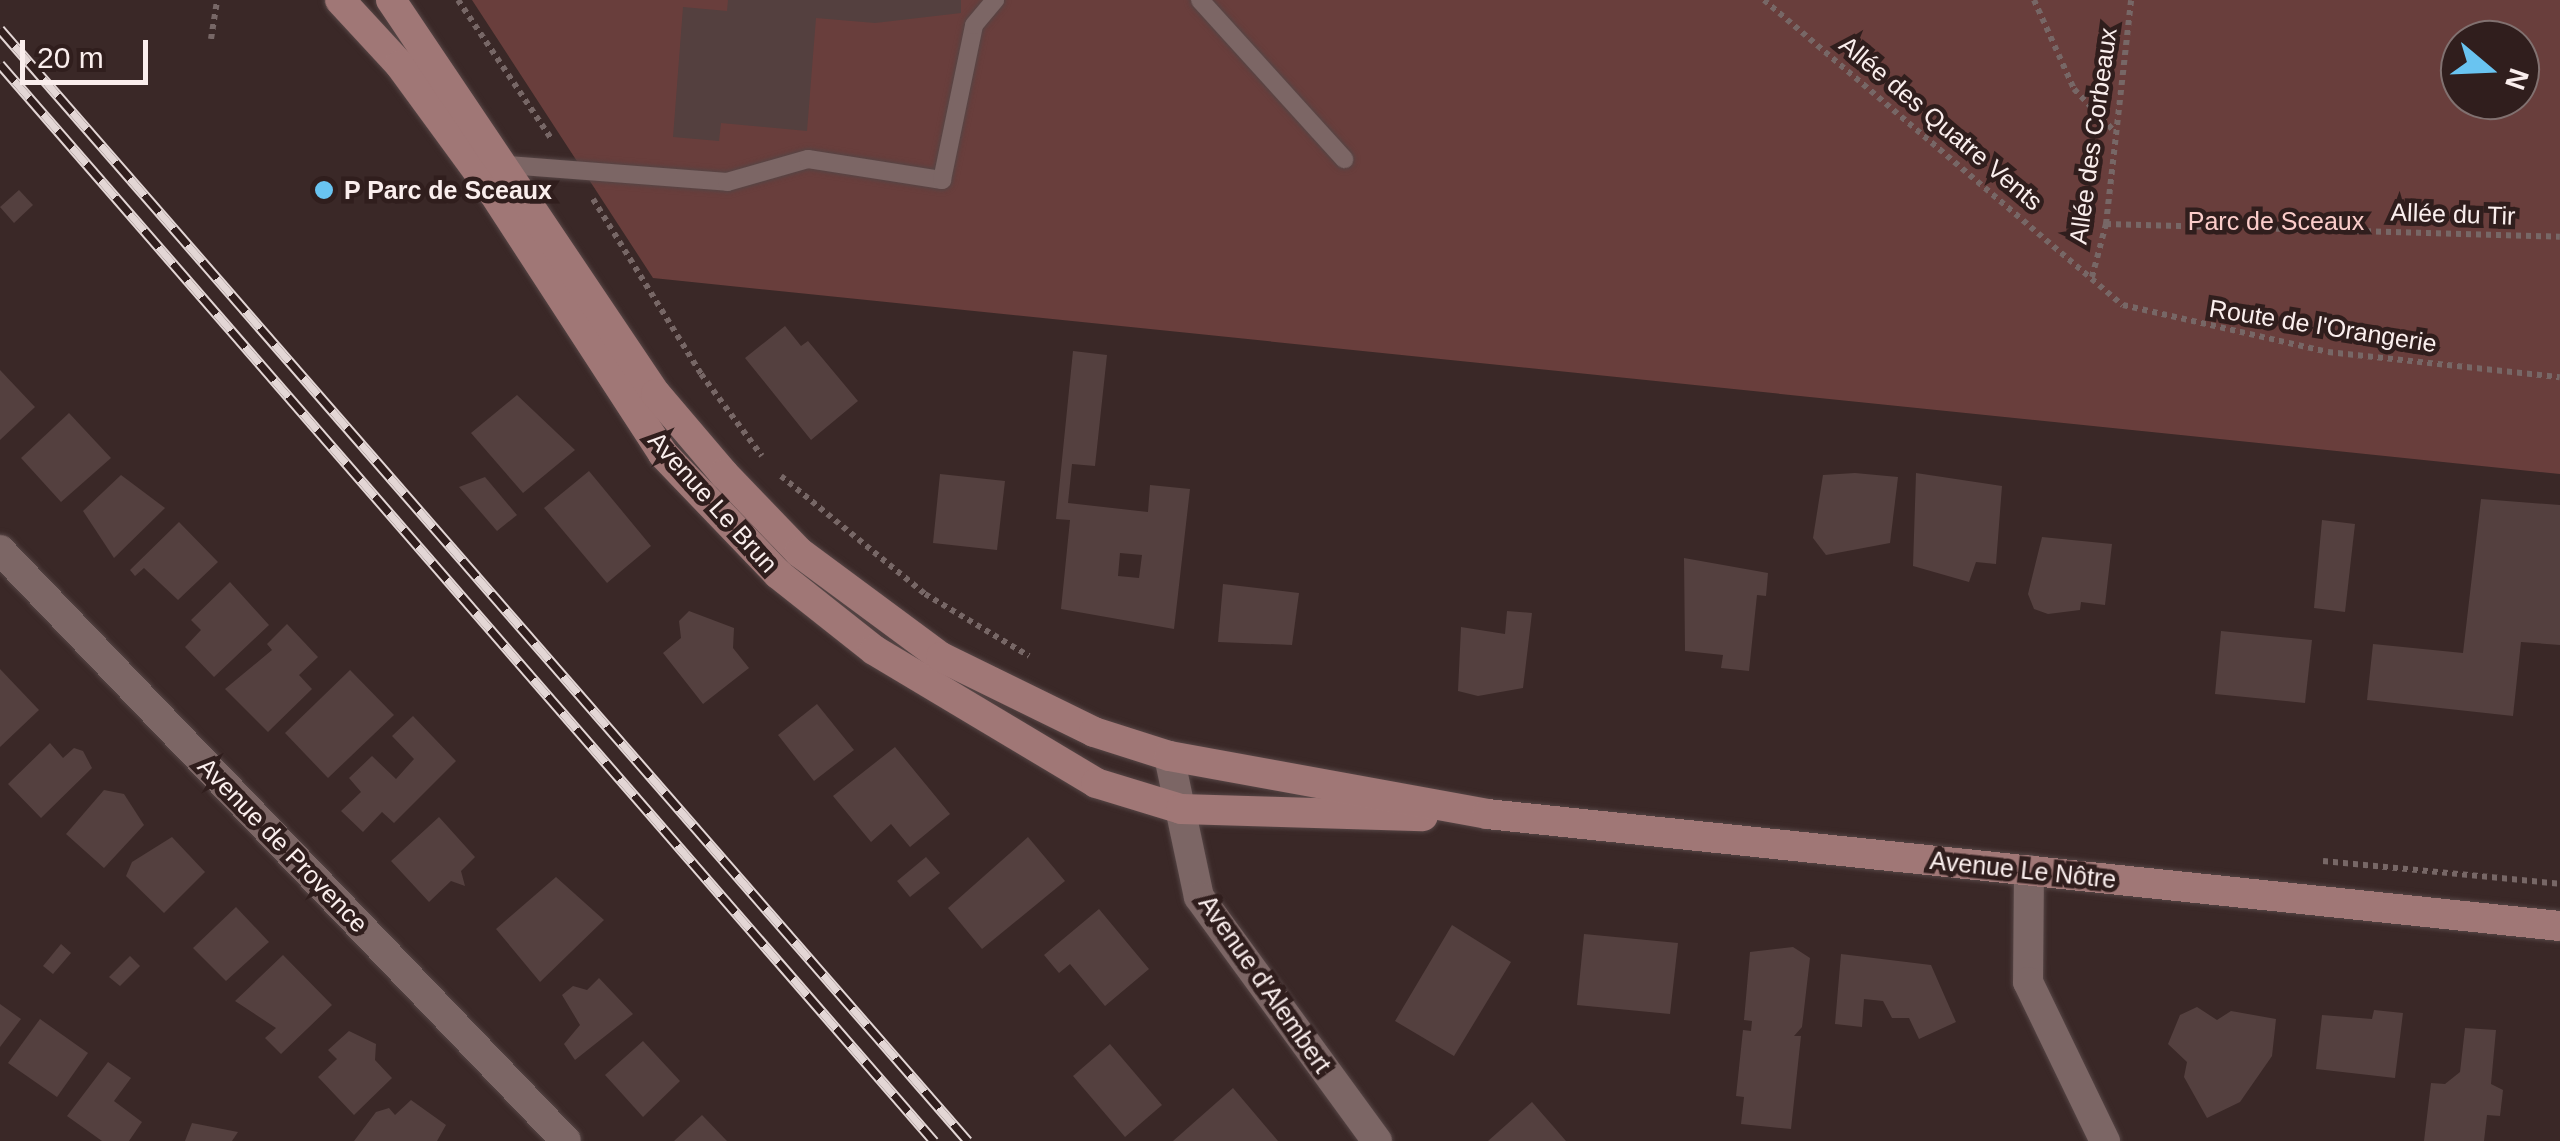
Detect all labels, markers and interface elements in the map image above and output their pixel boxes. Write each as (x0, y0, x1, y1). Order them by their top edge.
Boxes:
scale bar (25, 20, 152, 82)
north arrow (2440, 20, 2540, 120)
street label: Allée des Corbeaux (2063, 26, 2123, 246)
street label: Allée des Quatre Vents (1833, 29, 2049, 217)
text: 20 m (37, 41, 104, 74)
text: N (2499, 65, 2535, 94)
place label: P Parc de Sceaux (344, 175, 552, 205)
marker: P Parc de Sceaux (313, 179, 335, 201)
street label: Allée du Tir (2390, 197, 2516, 231)
park label: Parc de Sceaux (2188, 206, 2364, 236)
street label: Route de l'Orangerie (2207, 293, 2439, 359)
street label: Avenue Le Brun (642, 426, 784, 578)
street label: Avenue de Provence (192, 751, 374, 939)
street label: Avenue Le Nôtre (1928, 845, 2118, 895)
street label: Avenue d'Alembert (1192, 889, 1338, 1079)

